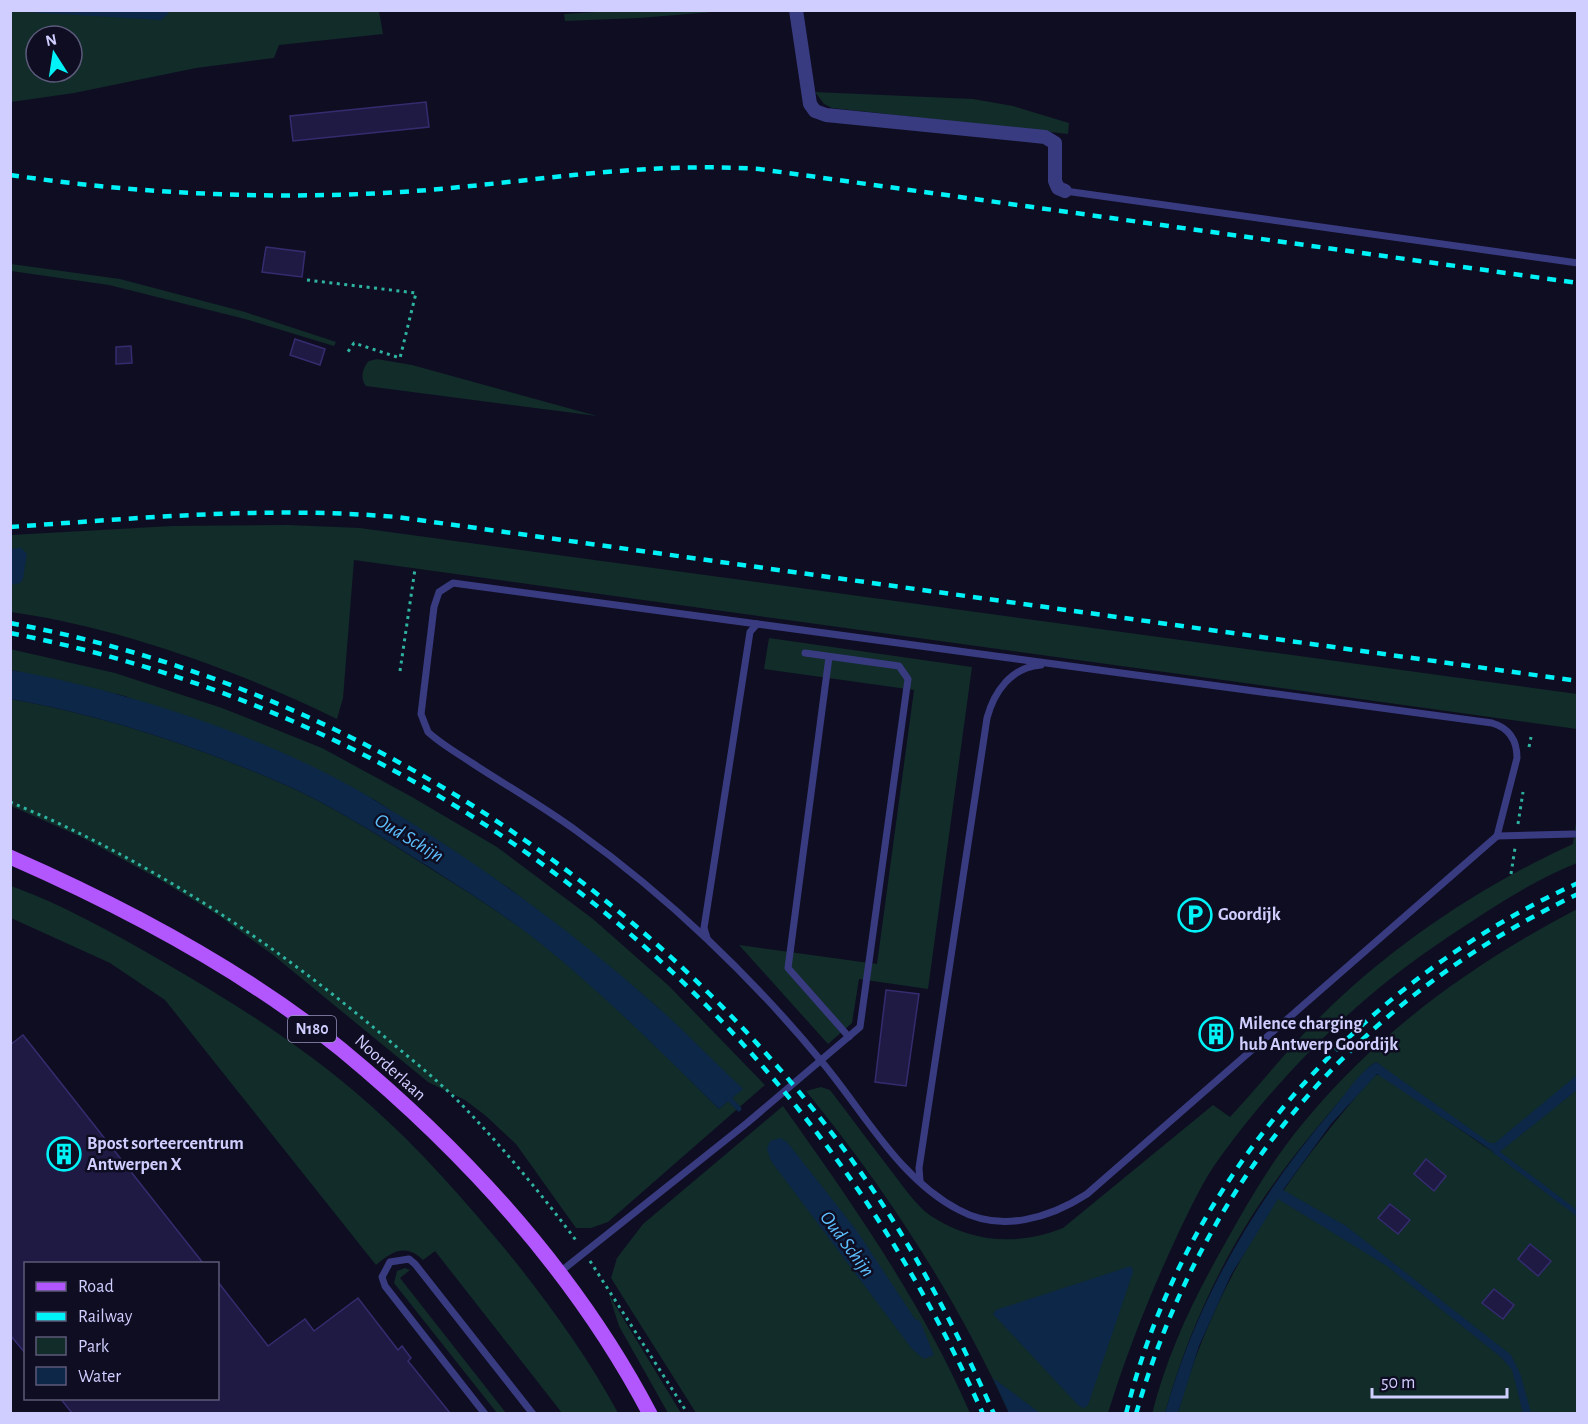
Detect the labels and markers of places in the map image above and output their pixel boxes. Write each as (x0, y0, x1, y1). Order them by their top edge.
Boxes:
parking icon: Goordijk (1177, 897, 1213, 933)
place label: Goordijk (1218, 906, 1281, 924)
place label: Milence charging hub Antwerp Goordijk (1239, 1015, 1398, 1054)
building icon: Milence charging hub Antwerp Goordijk (1198, 1016, 1234, 1052)
place label: Bpost sorteercentrum Antwerpen X (87, 1135, 244, 1174)
building icon: Bpost sorteercentrum Antwerpen X (46, 1136, 82, 1172)

